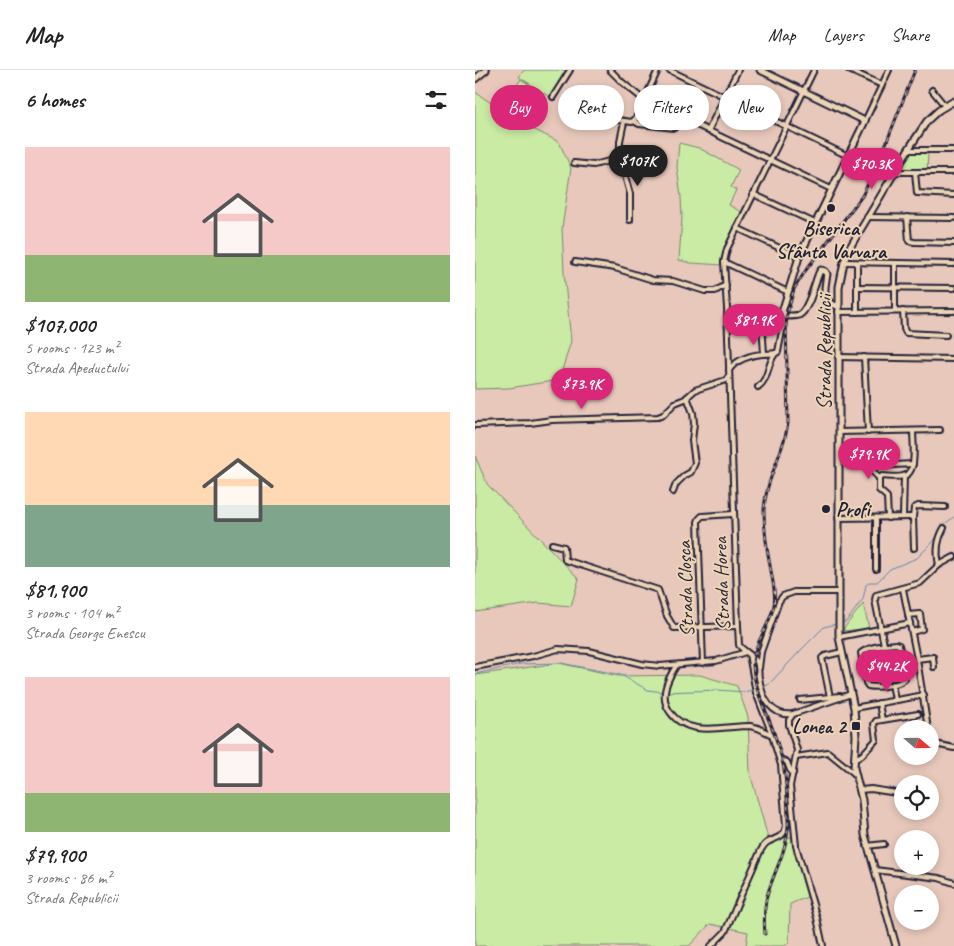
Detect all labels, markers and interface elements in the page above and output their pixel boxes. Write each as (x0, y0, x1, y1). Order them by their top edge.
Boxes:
text: Map (25, 20, 62, 50)
text: Map (768, 24, 796, 46)
text: Layers (824, 24, 863, 46)
text: Share (891, 24, 929, 46)
chip: Buy (490, 85, 548, 130)
chip: Rent (558, 85, 624, 130)
chip: Filters (634, 85, 709, 130)
chip: New (719, 85, 781, 130)
icon: filters (422, 86, 450, 114)
text: 6 homes (25, 87, 85, 113)
pin: $107K (603, 144, 673, 187)
pin: $70.3K (831, 148, 913, 190)
text: $107K (620, 151, 656, 171)
text: $70.3K (852, 154, 892, 174)
icon: home (193, 180, 283, 270)
marker: Biserica Sfânta Varvara (825, 202, 837, 214)
place label: Biserica Sfânta Varvara (776, 216, 888, 264)
street label: Strada Republicii (812, 292, 837, 410)
pin: $81.9K (713, 304, 795, 346)
text: $81.9K (734, 310, 774, 330)
text: $107,000 (25, 312, 95, 338)
text: 5 rooms · 123 m² (25, 338, 119, 358)
text: Strada Apeductului (25, 358, 128, 378)
pin: $73.9K (541, 368, 623, 410)
text: $73.9K (562, 374, 602, 394)
pin: $79.9K (828, 438, 910, 480)
text: $79.9K (849, 444, 889, 464)
icon: home (193, 445, 283, 535)
place label: Profi (836, 497, 873, 522)
marker: Profi (820, 503, 832, 515)
street label: Strada Horea (707, 535, 736, 631)
street label: Strada Cloșca (671, 539, 700, 637)
text: $81,900 (25, 577, 86, 603)
text: 3 rooms · 104 m² (25, 603, 119, 623)
text: Strada George Enescu (25, 623, 145, 643)
pin: $44.2K (846, 650, 928, 692)
text: $44.2K (867, 656, 907, 676)
icon: home (193, 710, 283, 800)
place label: Lonea 2 (792, 714, 848, 739)
marker: Lonea 2 (850, 720, 862, 732)
north arrow (894, 720, 939, 765)
map controls (894, 720, 939, 930)
button: locate (894, 775, 939, 820)
button: + (894, 830, 939, 875)
text: $79,900 (25, 842, 85, 868)
text: 3 rooms · 86 m² (25, 868, 111, 888)
button: − (894, 885, 939, 930)
text: Strada Republicii (25, 888, 117, 908)

